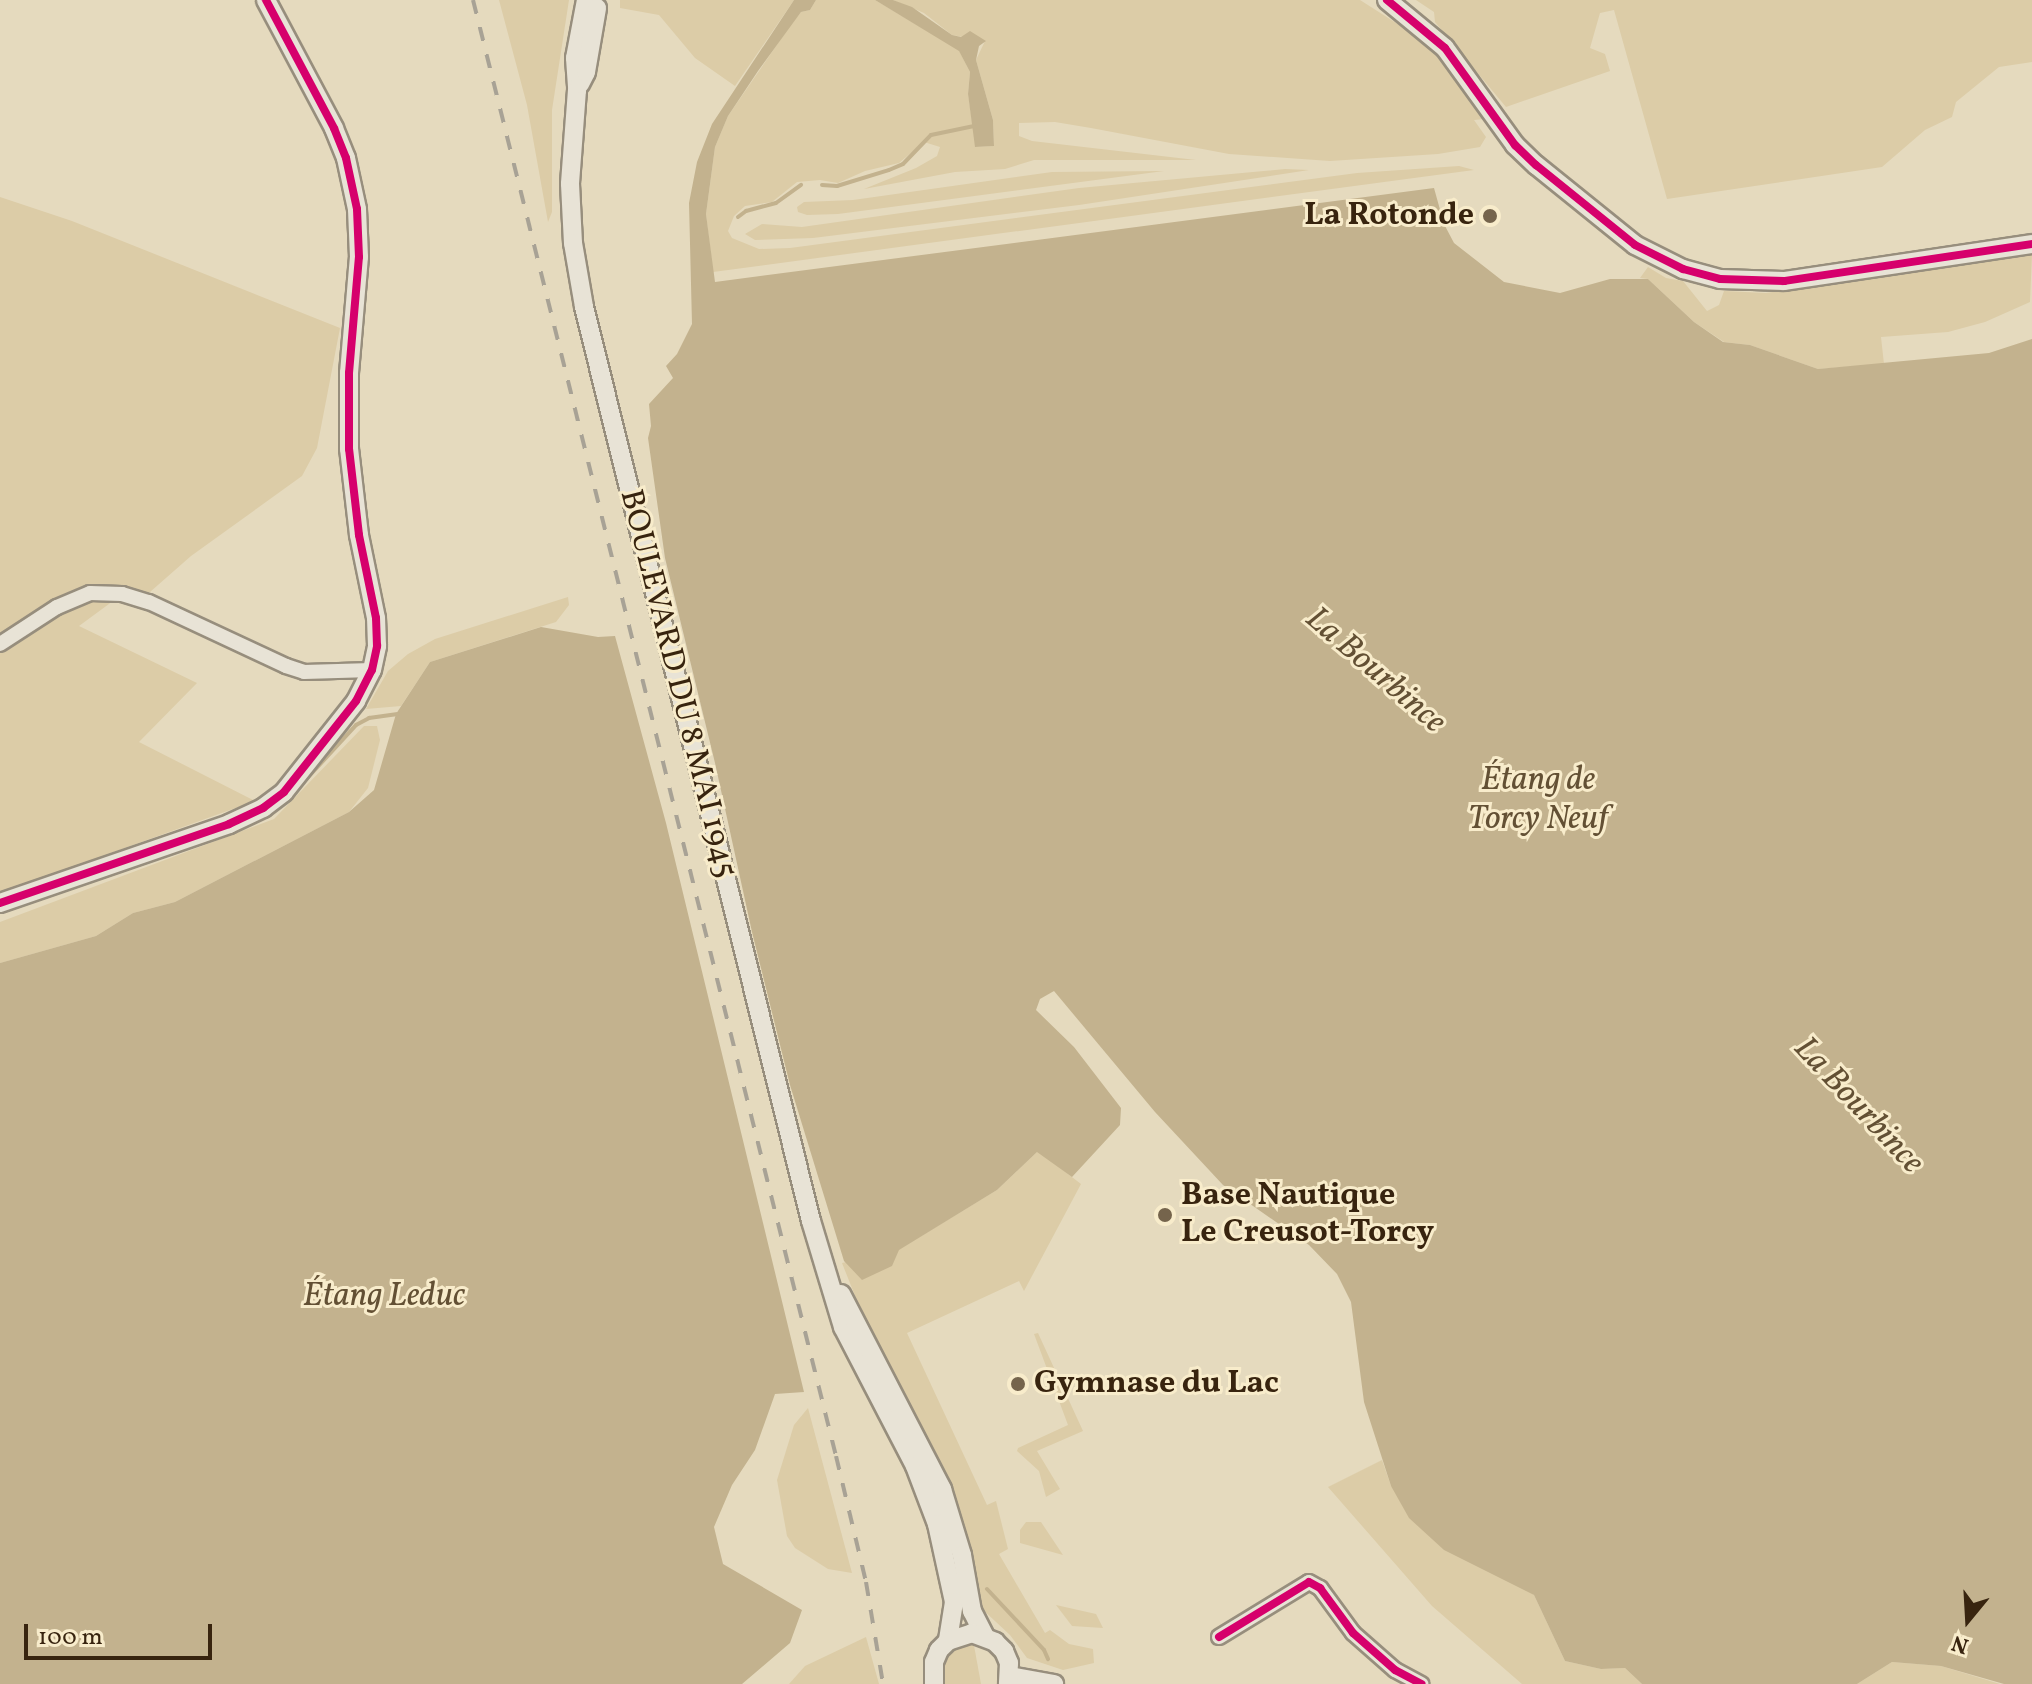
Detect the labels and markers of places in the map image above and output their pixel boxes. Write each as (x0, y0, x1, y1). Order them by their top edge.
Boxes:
place label: La Rotonde (1304, 197, 1474, 235)
marker: La Rotonde (1481, 207, 1499, 225)
place label: Base Nautique Le Creusot-Torcy (1181, 1178, 1434, 1253)
marker: Base Nautique Le Creusot-Torcy (1156, 1206, 1174, 1224)
place label: Gymnase du Lac (1034, 1365, 1279, 1403)
marker: Gymnase du Lac (1009, 1375, 1027, 1393)

